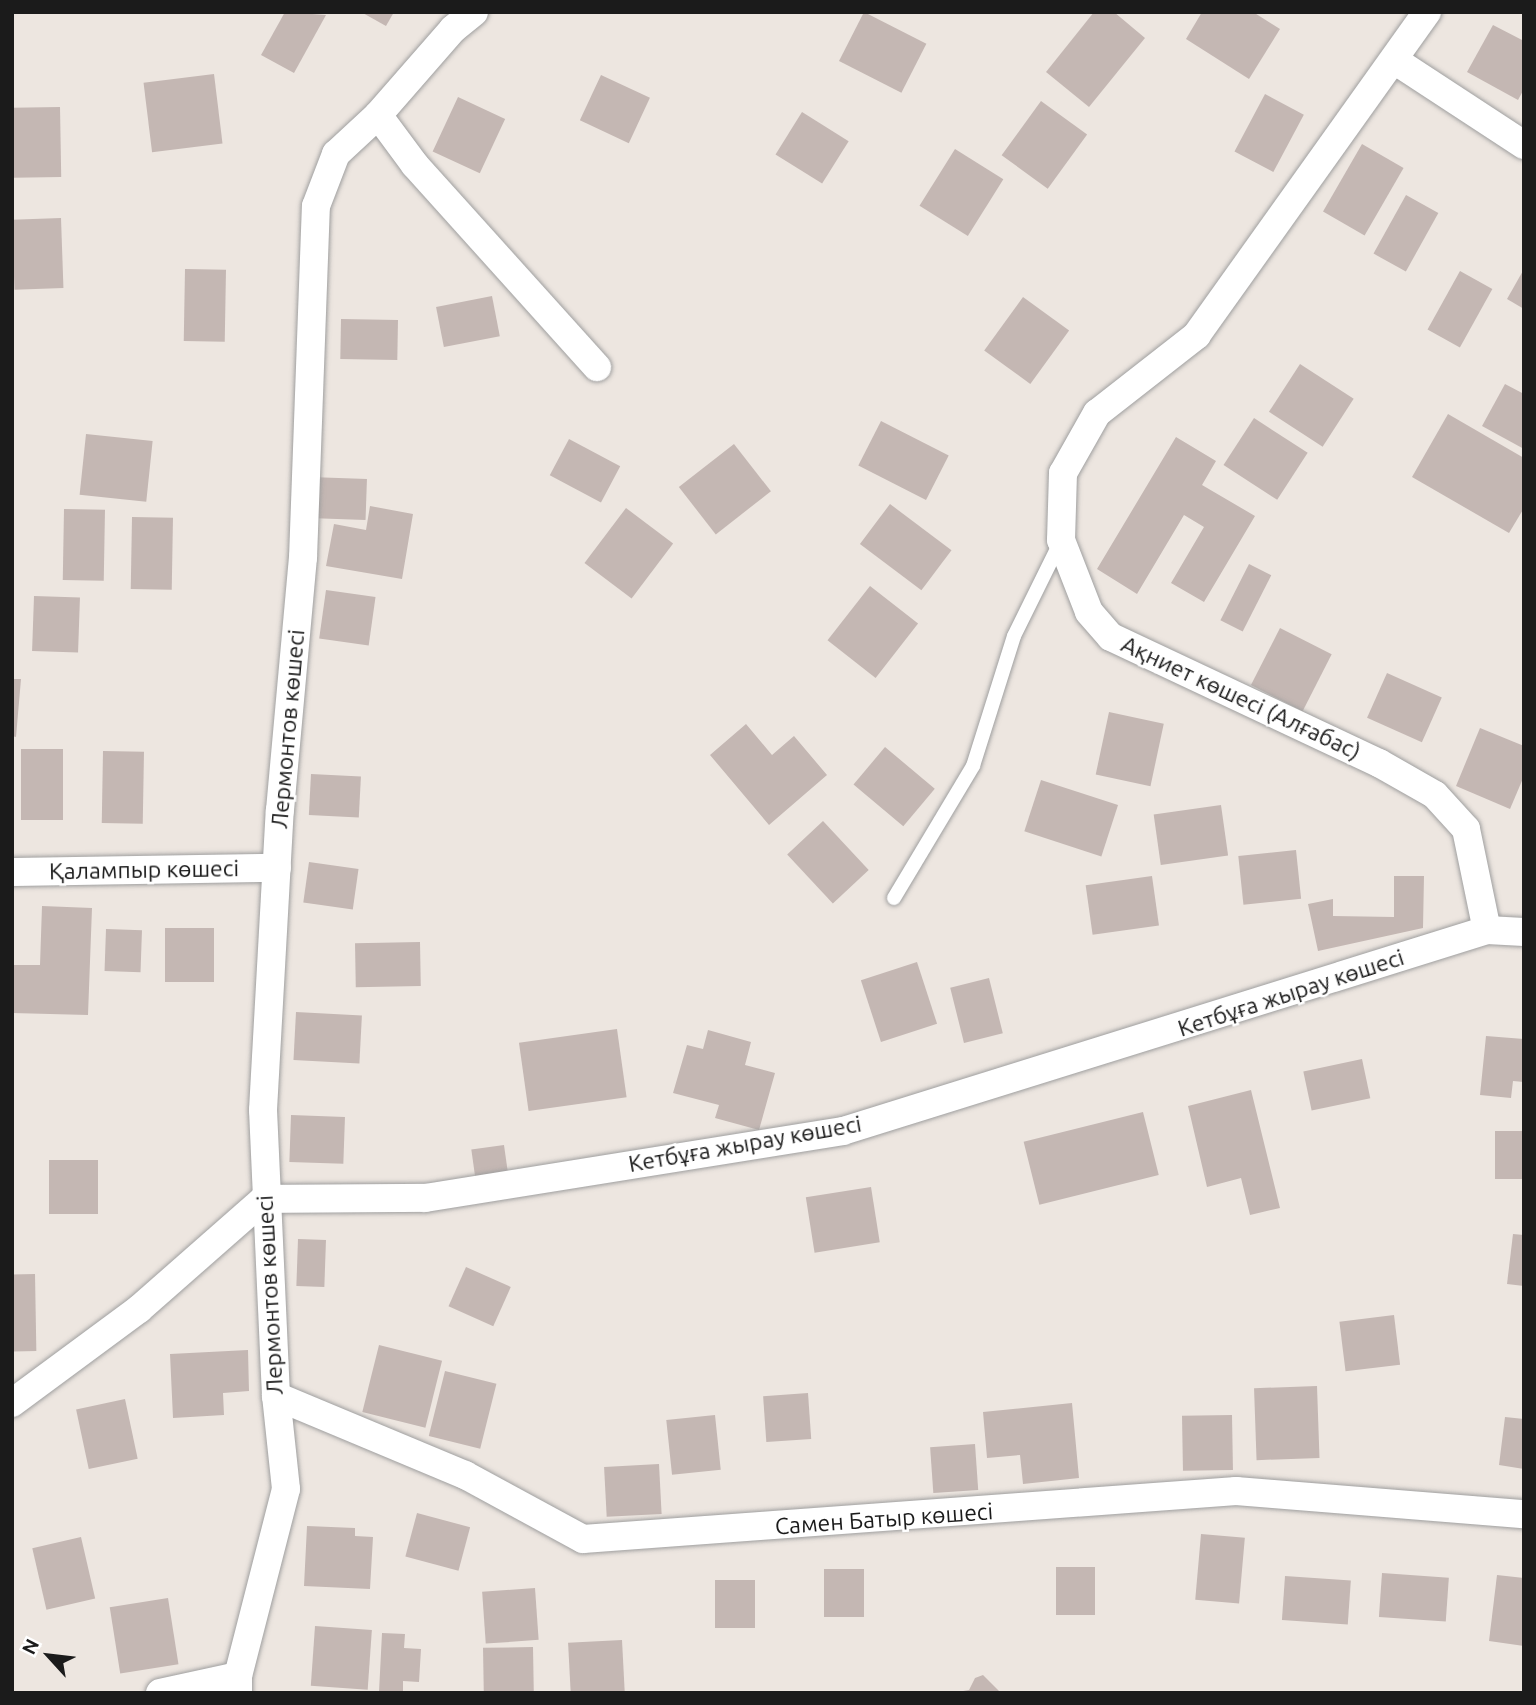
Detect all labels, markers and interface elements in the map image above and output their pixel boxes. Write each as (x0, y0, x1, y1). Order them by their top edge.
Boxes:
street label: Лермонтов көшесі (266, 628, 310, 830)
street label: Ақниет көшесі (Алғабас) (1117, 630, 1365, 766)
street label: Қалампыр көшесі (49, 855, 239, 885)
street label: Кетбұға жырау көшесі (1174, 943, 1408, 1043)
street label: Кетбұға жырау көшесі (626, 1110, 864, 1178)
street label: Лермонтов көшесі (251, 1195, 289, 1395)
street label: Самен Батыр көшесі (774, 1498, 994, 1540)
north arrow (14, 1621, 84, 1691)
text: N (17, 1635, 43, 1658)

